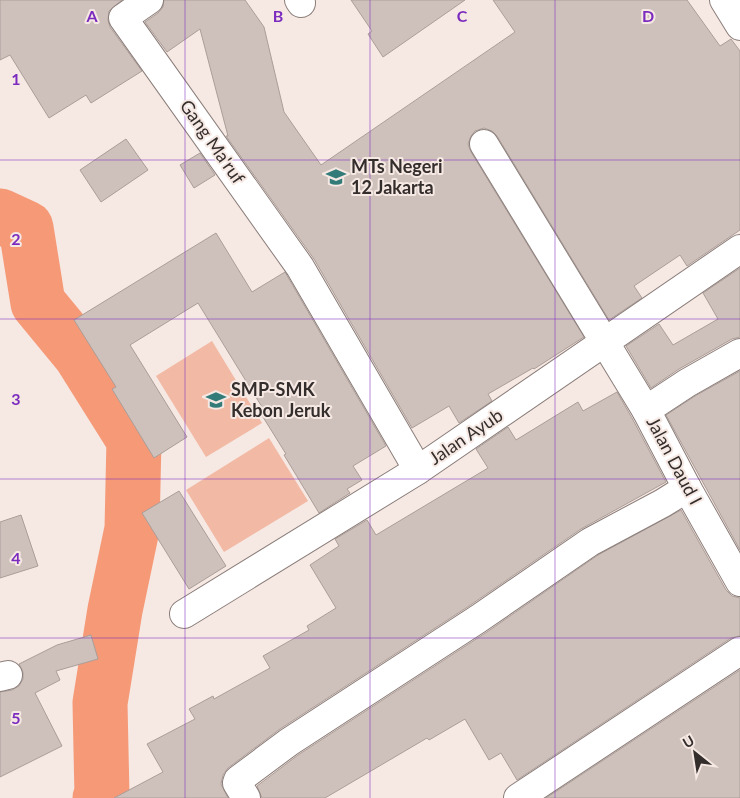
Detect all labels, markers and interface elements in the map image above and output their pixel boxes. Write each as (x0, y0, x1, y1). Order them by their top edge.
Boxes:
text: A (85, 6, 98, 25)
text: B (273, 6, 283, 25)
text: C (457, 6, 468, 25)
text: D (642, 6, 654, 25)
text: 1 (11, 69, 21, 88)
street label: Gang Ma'ruf (176, 95, 250, 188)
place label: MTs Negeri 12 Jakarta (351, 155, 443, 198)
school or university icon: MTs Negeri 12 Jakarta (325, 166, 347, 188)
text: 2 (11, 229, 21, 248)
place label: SMP-SMK Kebon Jeruk (231, 378, 331, 421)
text: 3 (11, 389, 21, 408)
school or university icon: SMP-SMK Kebon Jeruk (205, 389, 227, 411)
street label: Jalan Ayub (424, 403, 507, 469)
street label: Jalan Daud I (643, 413, 707, 508)
text: 4 (11, 548, 21, 567)
text: 5 (11, 708, 21, 727)
north arrow (670, 728, 720, 778)
text: U (679, 731, 697, 751)

